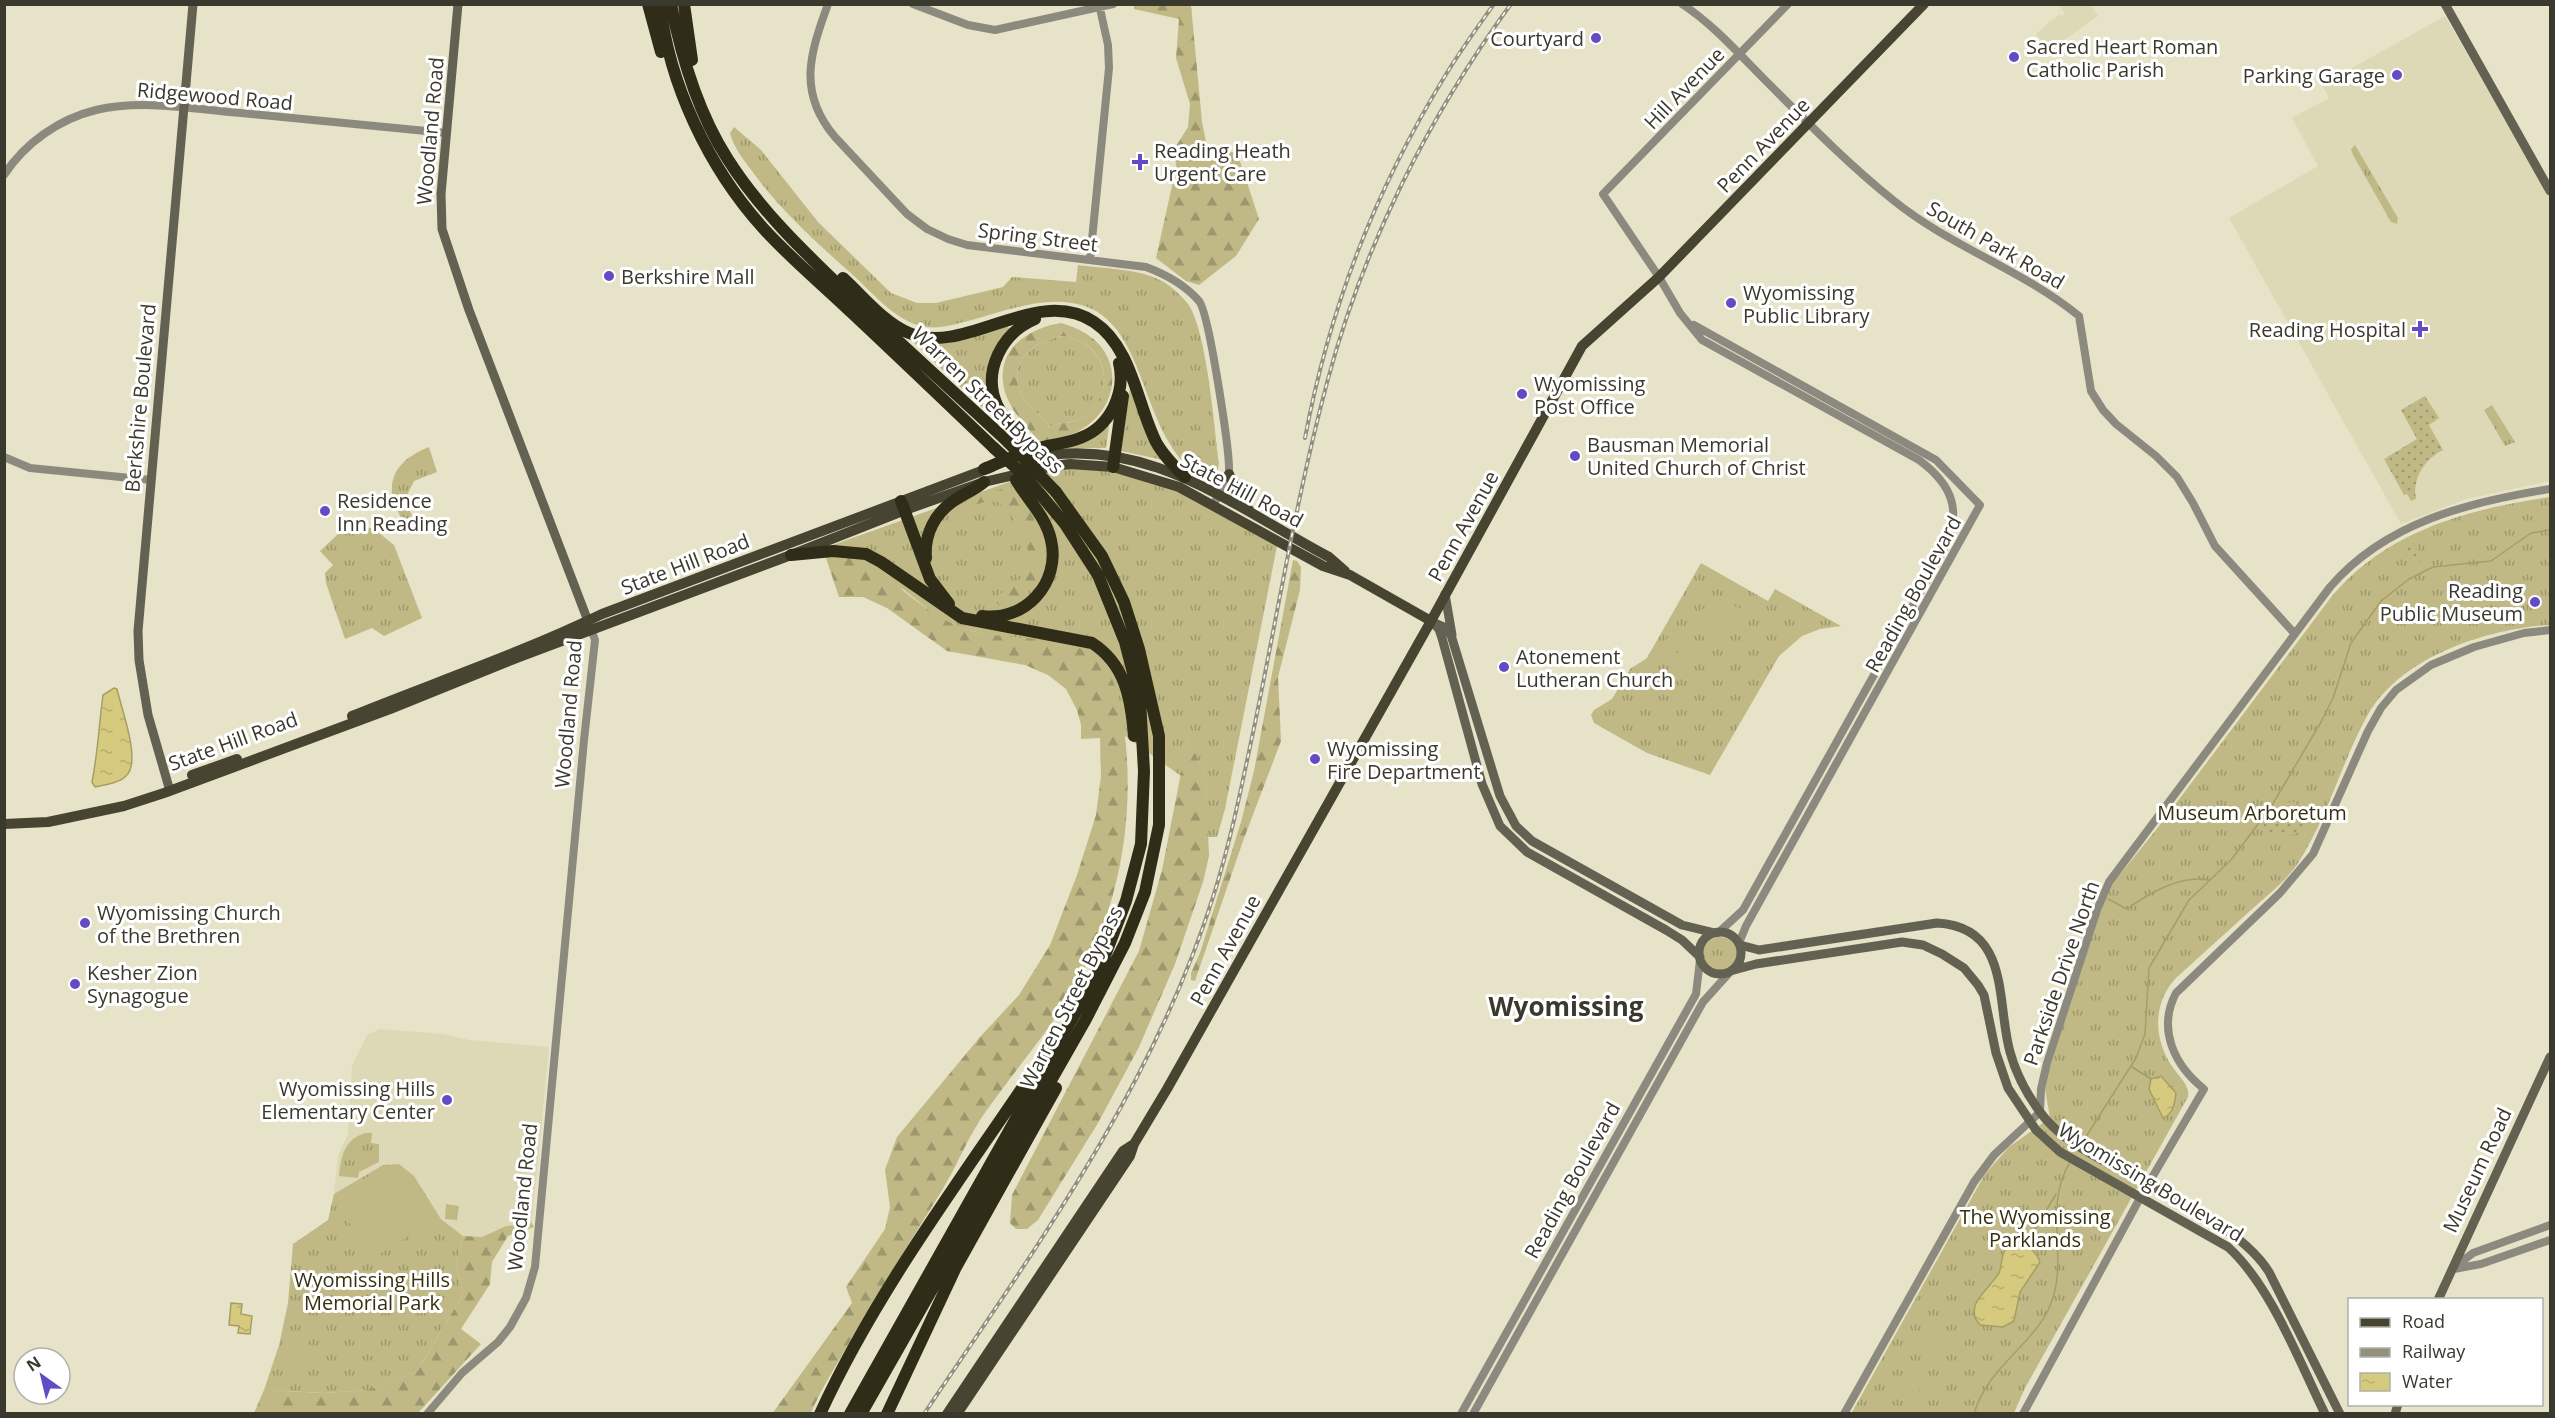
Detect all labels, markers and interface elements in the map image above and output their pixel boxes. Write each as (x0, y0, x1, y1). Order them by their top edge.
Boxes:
place label: Courtyard (1490, 25, 1584, 52)
marker: Courtyard (1589, 31, 1603, 45)
place label: Sacred Heart Roman Catholic Parish (2026, 33, 2218, 83)
street label: Hill Avenue (1638, 41, 1730, 135)
marker: Sacred Heart Roman Catholic Parish (2007, 50, 2021, 64)
street label: Woodland Road (410, 56, 450, 206)
place label: Parking Garage (2243, 62, 2385, 89)
marker: Parking Garage (2390, 68, 2404, 82)
street label: Ridgewood Road (136, 76, 294, 116)
street label: Penn Avenue (1711, 92, 1815, 198)
place label: Reading Heath Urgent Care (1154, 137, 1291, 187)
marker: Reading Heath Urgent Care (1131, 153, 1149, 171)
street label: South Park Road (1922, 195, 2070, 295)
street label: Spring Street (976, 216, 1100, 258)
place label: Berkshire Mall (621, 263, 754, 290)
marker: Berkshire Mall (602, 269, 616, 283)
place label: Wyomissing Public Library (1743, 279, 1871, 329)
marker: Wyomissing Public Library (1724, 296, 1738, 310)
street label: Berkshire Boulevard (118, 303, 162, 493)
place label: Reading Hospital (2249, 316, 2406, 343)
street label: Warren Street Bypass (906, 320, 1070, 480)
marker: Reading Hospital (2411, 320, 2429, 338)
place label: Wyomissing Post Office (1534, 370, 1645, 420)
marker: Wyomissing Post Office (1515, 387, 1529, 401)
place label: Bausman Memorial United Church of Christ (1587, 431, 1806, 481)
street label: State Hill Road (1176, 446, 1308, 534)
marker: Bausman Memorial United Church of Christ (1568, 449, 1582, 463)
street label: Penn Avenue (1421, 466, 1505, 586)
place label: Residence Inn Reading (337, 487, 448, 537)
marker: Residence Inn Reading (318, 504, 332, 518)
street label: Reading Boulevard (1859, 511, 1967, 677)
street label: State Hill Road (617, 527, 753, 601)
place label: Reading Public Museum (2380, 577, 2523, 627)
marker: Reading Public Museum (2528, 595, 2542, 609)
street label: Woodland Road (548, 639, 588, 789)
place label: Atonement Lutheran Church (1516, 643, 1673, 693)
marker: Atonement Lutheran Church (1497, 660, 1511, 674)
street label: State Hill Road (165, 705, 301, 777)
place label: Wyomissing Fire Department (1327, 735, 1481, 785)
marker: Wyomissing Fire Department (1308, 752, 1322, 766)
park label: Museum Arboretum (2157, 799, 2347, 826)
street label: Parkside Drive North (2017, 877, 2105, 1069)
street label: Penn Avenue (1183, 890, 1267, 1010)
place label: Wyomissing Church of the Brethren (97, 899, 281, 949)
street label: Warren Street Bypass (1013, 901, 1129, 1093)
marker: Wyomissing Church of the Brethren (78, 916, 92, 930)
place label: Kesher Zion Synagogue (87, 959, 198, 1009)
marker: Kesher Zion Synagogue (68, 977, 82, 991)
district label: Wyomissing (1488, 988, 1644, 1024)
place label: Wyomissing Hills Elementary Center (261, 1075, 435, 1125)
marker: Wyomissing Hills Elementary Center (440, 1093, 454, 1107)
street label: Reading Boulevard (1518, 1097, 1626, 1263)
street label: Museum Road (2436, 1103, 2518, 1237)
street label: Wyomissing Boulevard (2053, 1116, 2249, 1248)
street label: Woodland Road (501, 1122, 543, 1272)
park label: The Wyomissing Parklands (1959, 1203, 2111, 1253)
park label: Wyomissing Hills Memorial Park (294, 1266, 450, 1316)
legend (2348, 1298, 2543, 1406)
text: Road (2402, 1309, 2445, 1333)
text: Railway (2402, 1339, 2466, 1363)
north arrow (12, 1346, 72, 1406)
text: N (22, 1351, 45, 1376)
text: Water (2402, 1369, 2453, 1393)

